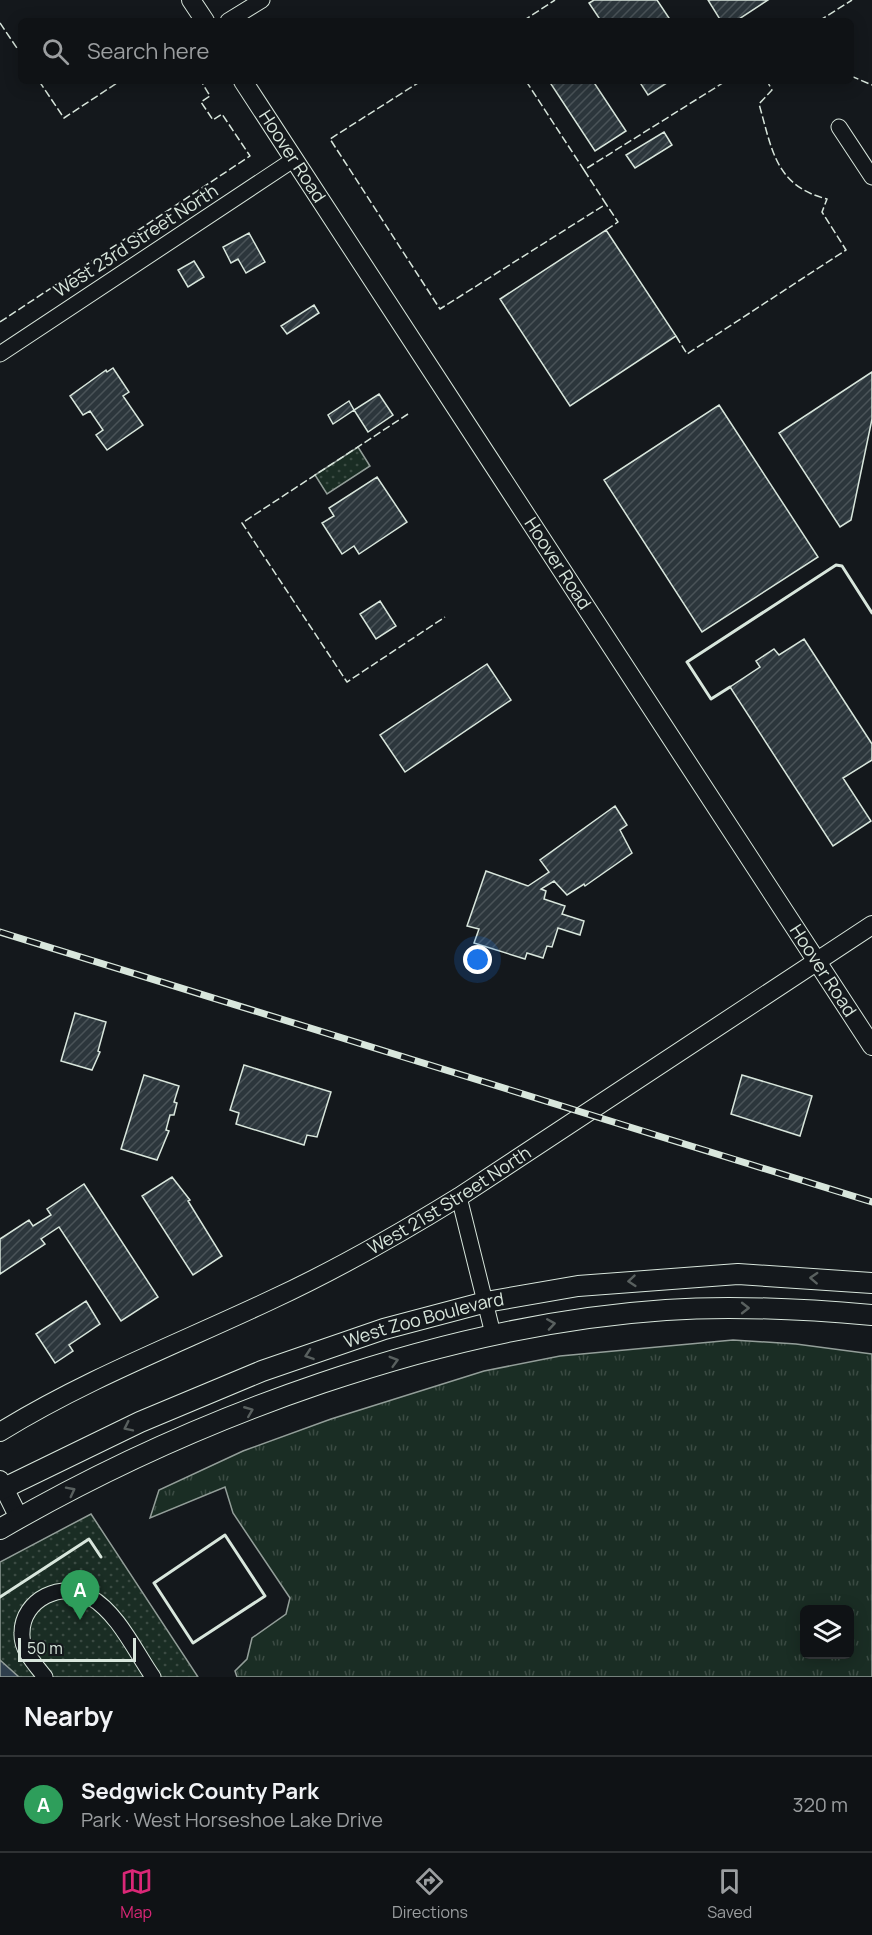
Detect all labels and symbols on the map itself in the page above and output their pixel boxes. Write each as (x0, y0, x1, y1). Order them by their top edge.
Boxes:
street label: Hoover Road (254, 105, 332, 207)
street label: West 23rd Street North (49, 178, 222, 302)
street label: Hoover Road (520, 512, 597, 614)
street label: Hoover Road (785, 919, 863, 1021)
your location (463, 945, 492, 974)
street label: West 21st Street North (363, 1140, 535, 1259)
one-way arrow (809, 1271, 818, 1284)
one-way arrow (628, 1274, 637, 1287)
street label: West Zoo Boulevard (341, 1286, 506, 1353)
one-way arrow (740, 1302, 749, 1314)
one-way arrow (546, 1318, 556, 1331)
one-way arrow (304, 1347, 315, 1360)
one-way arrow (388, 1356, 399, 1368)
one-way arrow (243, 1406, 254, 1418)
one-way arrow (124, 1420, 135, 1432)
one-way arrow (65, 1487, 76, 1499)
pin: A (60, 1570, 100, 1620)
scale bar (18, 1635, 136, 1662)

